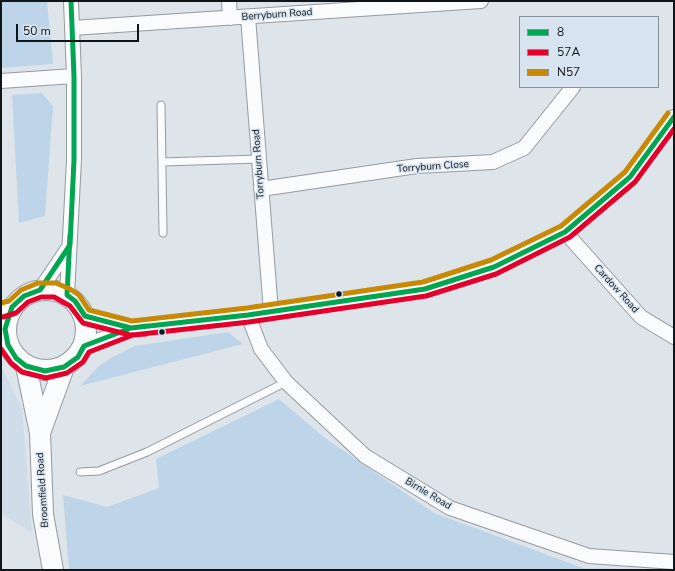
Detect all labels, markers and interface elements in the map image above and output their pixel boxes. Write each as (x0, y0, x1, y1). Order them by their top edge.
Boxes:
street label: Berryburn Road (241, 7, 313, 23)
scale bar (18, 16, 141, 42)
legend (519, 16, 659, 88)
text: 50 m (23, 23, 51, 39)
text: 8 (557, 24, 564, 40)
text: 57A (557, 44, 580, 60)
text: N57 (557, 64, 580, 80)
street label: Torryburn Road (251, 129, 267, 199)
street label: Torryburn Close (397, 159, 469, 175)
street label: Cardow Road (591, 262, 641, 316)
unlabelled marker (334, 289, 344, 299)
unlabelled marker (157, 327, 167, 337)
street label: Broomfield Road (34, 452, 52, 528)
street label: Birnie Road (403, 476, 453, 512)

